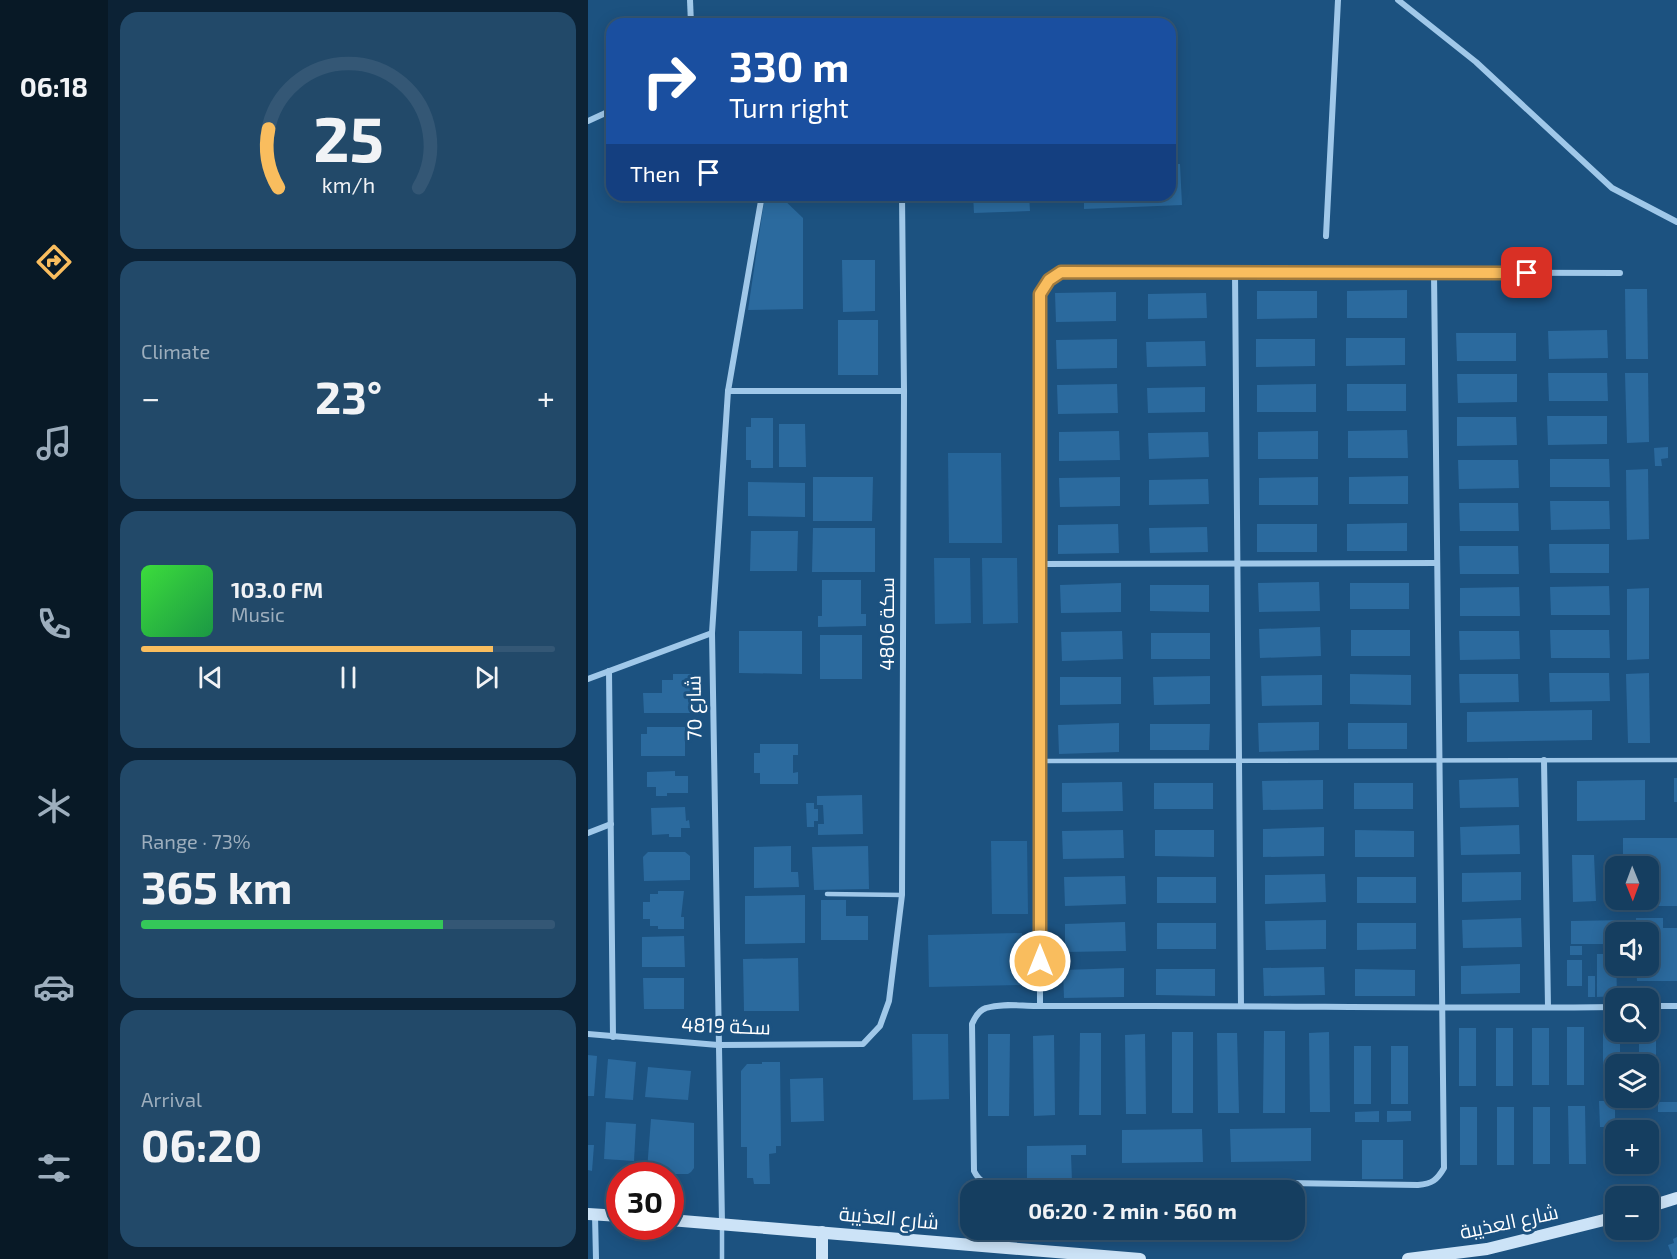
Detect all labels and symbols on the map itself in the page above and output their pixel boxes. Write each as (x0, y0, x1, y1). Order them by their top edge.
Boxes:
pin (1501, 247, 1552, 298)
street label: سكة 4806 (874, 577, 898, 671)
street label: شارع 70 (680, 675, 709, 741)
north arrow (1605, 856, 1659, 910)
position arrow (1008, 929, 1072, 993)
street label: سكة 4819 (681, 1011, 771, 1039)
speed limit sign: 30 (606, 1162, 684, 1240)
street label: شارع العذيبة (1457, 1199, 1561, 1246)
street label: شارع العذيبة (838, 1201, 940, 1236)

